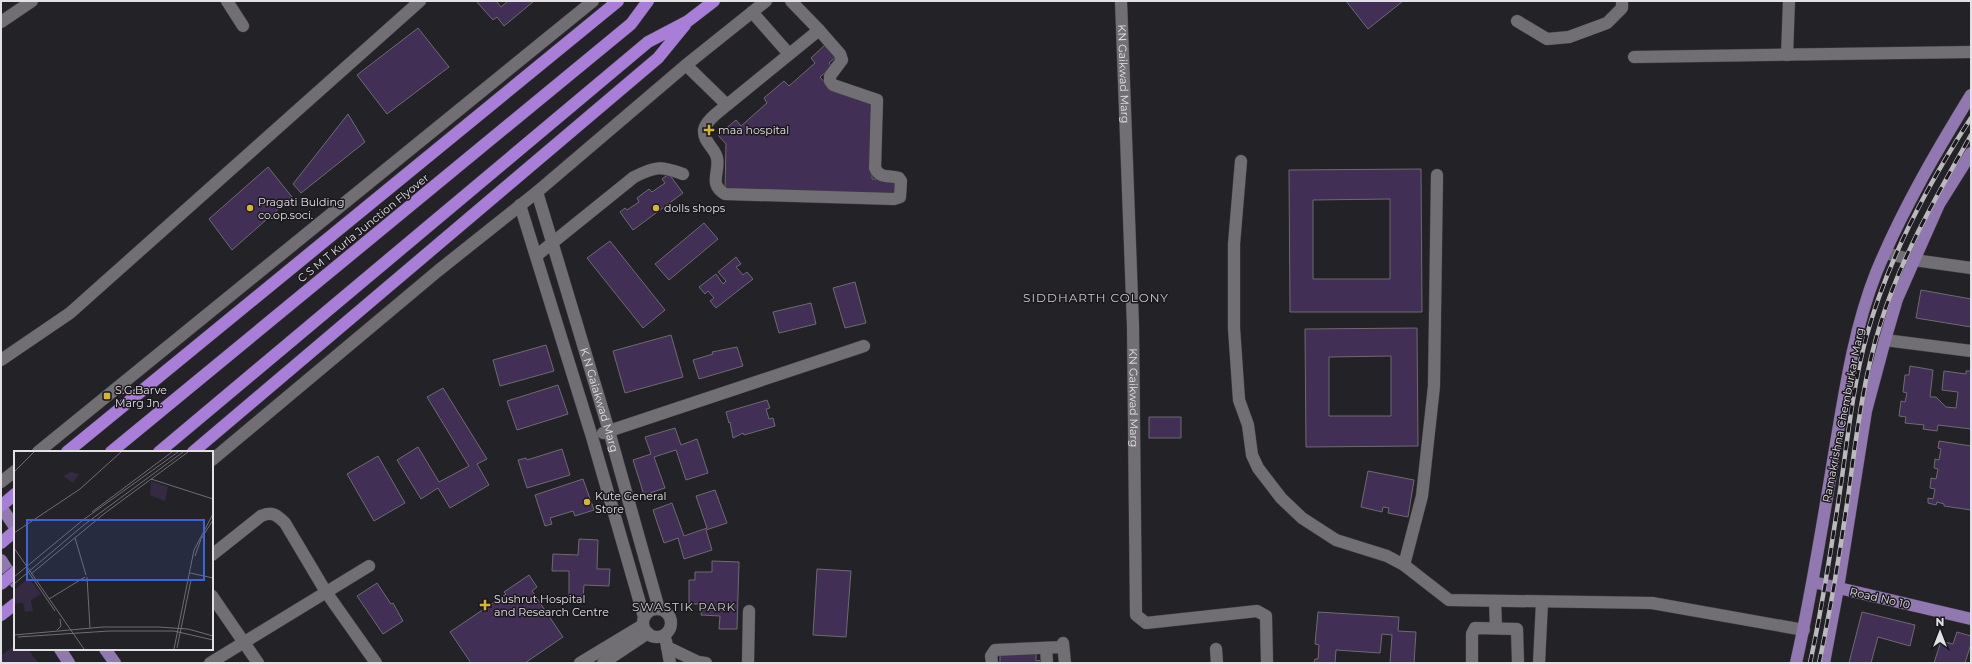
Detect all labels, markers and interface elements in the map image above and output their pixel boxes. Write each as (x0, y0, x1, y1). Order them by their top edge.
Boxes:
street label: KN Gaikwad Marg (1115, 24, 1133, 124)
place label: maa hospital (718, 123, 789, 137)
marker: maa hospital (703, 124, 715, 136)
street label: C S M T Kurla Junction Flyover (294, 171, 432, 285)
place label: Pragati Bulding co.op.soci. (258, 195, 344, 222)
place label: dolls shops (664, 201, 726, 215)
marker: Pragati Bulding co.op.soci. (245, 203, 255, 213)
marker: dolls shops (651, 203, 661, 213)
district label: SIDDHARTH COLONY (1023, 290, 1169, 305)
street label: Ramakrishna Chemburkar Marg (1819, 326, 1867, 504)
street label: K N Gaiakwad Marg (577, 346, 622, 454)
street label: KN Gaikwad Marg (1126, 348, 1141, 447)
place label: S.G.Barve Marg Jn. (115, 383, 167, 410)
marker: S.G.Barve Marg Jn. (102, 391, 112, 401)
inset map (14, 451, 213, 650)
place label: Kute General Store (595, 489, 666, 516)
marker: Kute General Store (582, 497, 592, 507)
street label: Road No 10 (1848, 584, 1912, 612)
place label: Sushrut Hospital and Research Centre (494, 592, 609, 619)
marker: Sushrut Hospital and Research Centre (479, 599, 491, 611)
district label: SWASTIK PARK (632, 599, 736, 614)
north arrow (1920, 612, 1960, 652)
text: N (1936, 615, 1944, 629)

